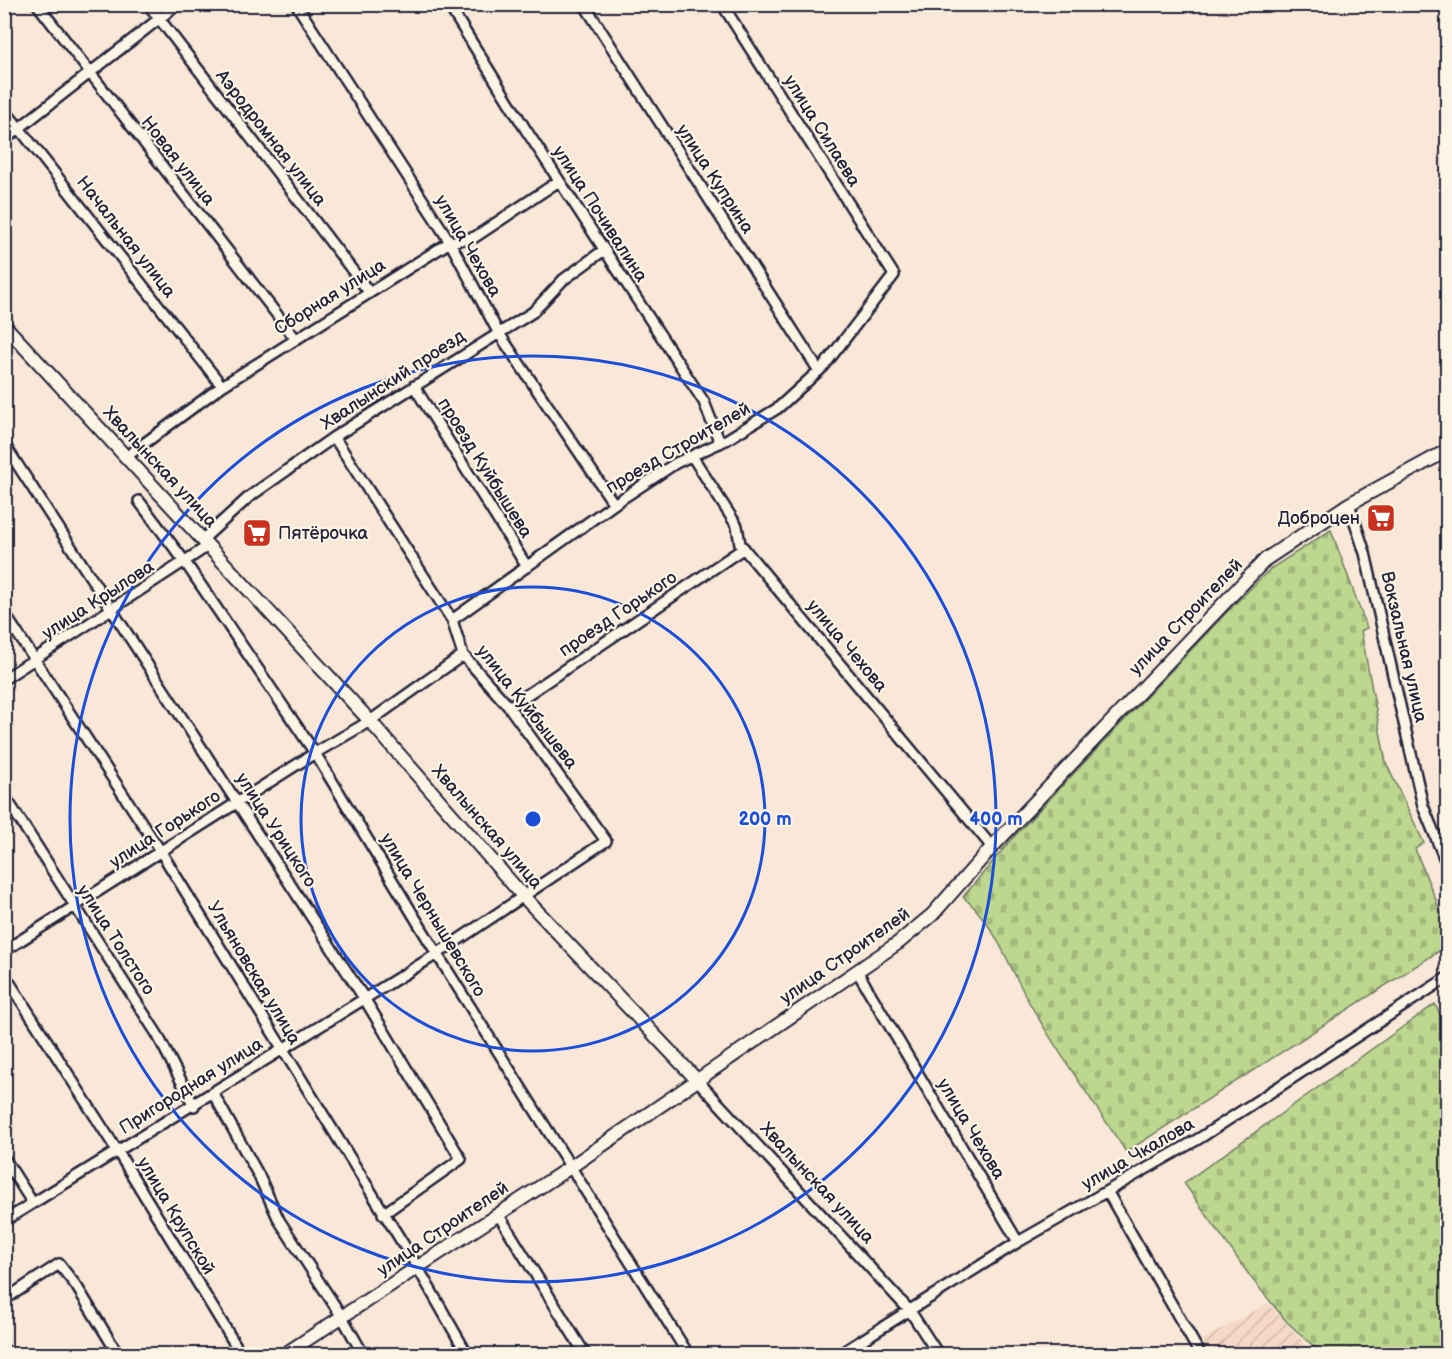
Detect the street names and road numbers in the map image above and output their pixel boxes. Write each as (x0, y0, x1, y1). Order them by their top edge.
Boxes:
street label: Аэродромная улица (211, 65, 331, 211)
street label: улица Силаева (779, 71, 865, 191)
street label: Новая улица (137, 112, 220, 210)
street label: улица Куприна (672, 120, 758, 238)
street label: улица Почивалина (548, 142, 652, 286)
street label: Начальная улица (72, 172, 180, 302)
street label: улица Чехова (430, 191, 506, 301)
street label: Сборная улица (271, 254, 390, 340)
street label: Хвалынский проезд (317, 326, 469, 434)
street label: проезд Куйбышева (433, 394, 537, 542)
street label: проезд Строителей (602, 398, 754, 498)
street label: Хвалынская улица (99, 402, 222, 532)
street label: улица Строителей (1125, 554, 1247, 680)
street label: улица Крылова (38, 556, 158, 644)
street label: проезд Горького (555, 567, 681, 661)
street label: Вокзальная улица (1376, 569, 1432, 725)
street label: улица Чехова (802, 596, 892, 697)
street label: улица Куйбышева (472, 641, 582, 773)
street label: Хвалынская улица (427, 761, 547, 894)
street label: улица Урицкого (231, 769, 321, 891)
street label: улица Горького (106, 785, 224, 873)
street label: улица Чернышевского (376, 830, 490, 1000)
street label: улица Толстого (73, 881, 159, 999)
street label: Ульяновская улица (203, 898, 305, 1049)
street label: улица Строителей (776, 903, 914, 1009)
street label: Пригородная улица (115, 1033, 267, 1139)
street label: улица Чехова (933, 1075, 1010, 1184)
street label: улица Чкалова (1078, 1113, 1198, 1195)
street label: Хвалынская улица (756, 1118, 879, 1248)
street label: улица Крупской (133, 1154, 219, 1278)
street label: улица Строителей (373, 1177, 513, 1281)

